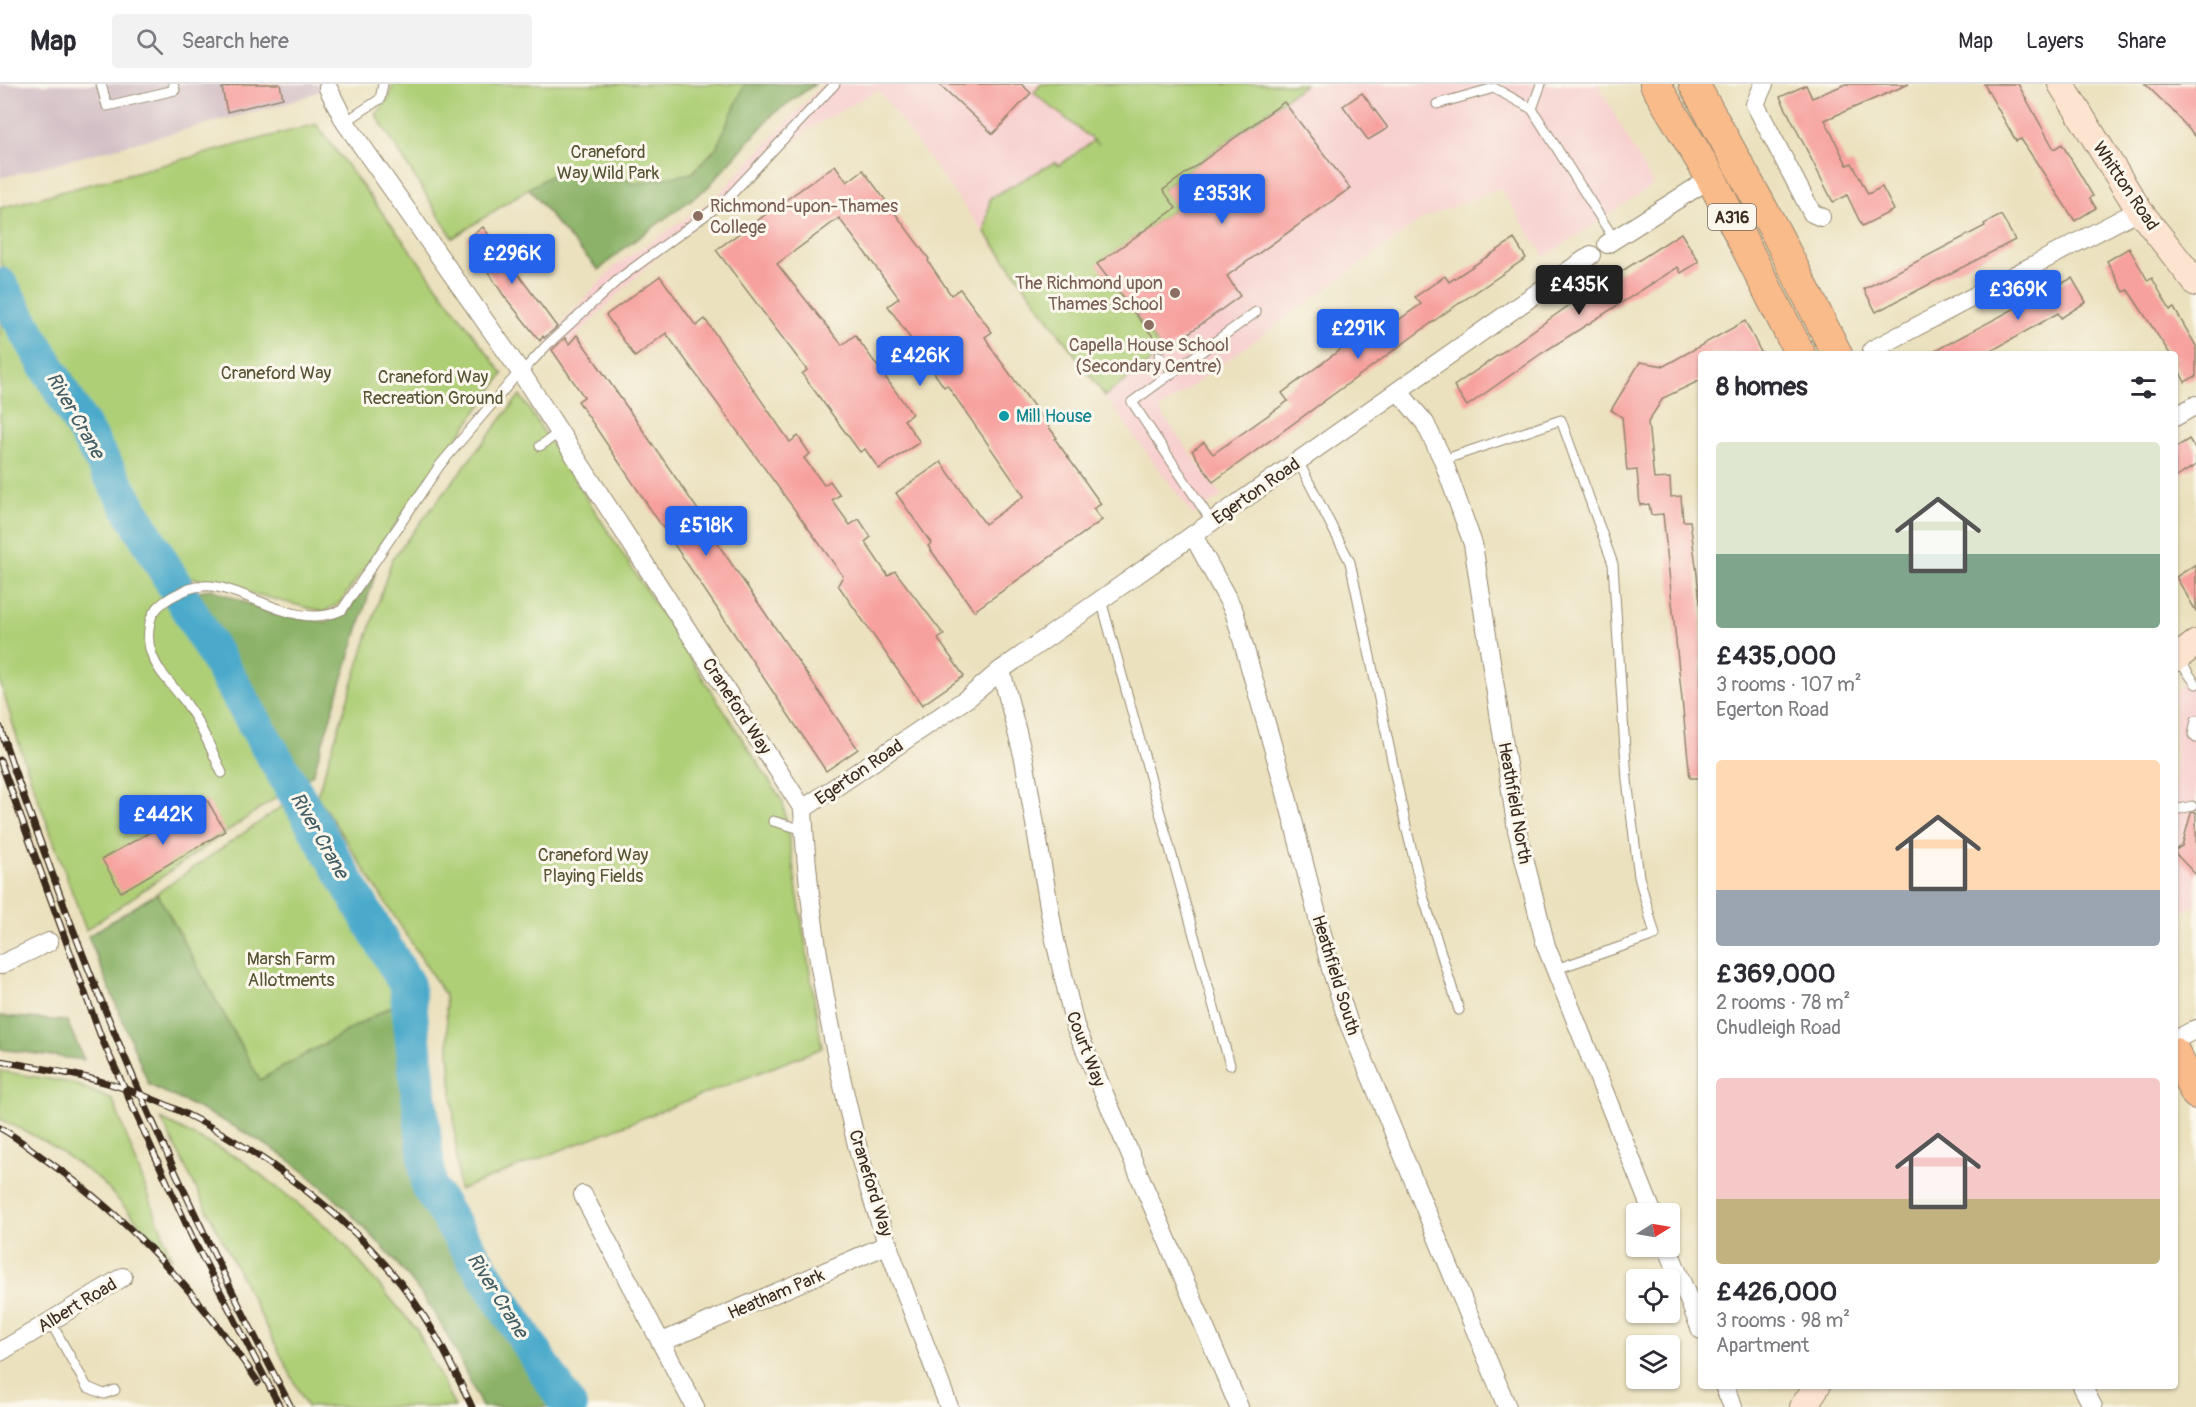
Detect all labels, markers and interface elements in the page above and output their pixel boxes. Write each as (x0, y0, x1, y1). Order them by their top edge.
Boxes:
search box (112, 14, 532, 68)
text: Map (30, 24, 76, 59)
icon: search (133, 25, 166, 58)
text: Search here (181, 27, 289, 55)
text: Map (1958, 28, 1993, 55)
text: Layers (2026, 28, 2084, 55)
text: Share (2117, 28, 2166, 55)
street label: Whitton Road (2087, 137, 2164, 235)
park label: Craneford Way Wild Park (557, 141, 660, 185)
pin: £353K (1180, 174, 1264, 225)
text: £353K (1193, 181, 1251, 206)
place label: Richmond-upon-Thames College (710, 195, 898, 239)
road number: A316 (1708, 204, 1756, 230)
marker: Richmond-upon-Thames College (691, 209, 705, 223)
pin: £296K (470, 234, 554, 285)
text: £296K (483, 241, 541, 266)
pin: £435K (1537, 265, 1621, 316)
pin: £369K (1976, 270, 2060, 321)
place label: The Richmond upon Thames School (1015, 272, 1163, 316)
text: £435K (1550, 272, 1608, 297)
text: £369K (1989, 277, 2047, 302)
marker: The Richmond upon Thames School (1168, 286, 1182, 300)
pin: £291K (1316, 309, 1400, 360)
text: £291K (1331, 316, 1385, 341)
marker: Capella House School (Secondary Centre) (1142, 318, 1156, 332)
place label: Capella House School (Secondary Centre) (1069, 334, 1229, 378)
pin: £426K (878, 336, 962, 387)
text: £426K (890, 343, 950, 368)
park label: Craneford Way (221, 362, 332, 385)
park label: Craneford Way Recreation Ground (363, 366, 503, 410)
water label: River Crane (41, 368, 111, 465)
text: 8 homes (1716, 371, 1808, 403)
icon: filters (2127, 371, 2160, 404)
place label: Mill House (1016, 405, 1092, 428)
marker: Mill House (997, 409, 1011, 423)
street label: Egerton Road (1208, 453, 1305, 530)
icon: home (1884, 481, 1992, 589)
pin: £518K (664, 506, 748, 557)
text: £518K (679, 513, 733, 538)
text: £435,000 (1716, 640, 1836, 672)
street label: Craneford Way (697, 654, 776, 759)
text: 3 rooms · 107 m² (1716, 672, 1862, 697)
text: Egerton Road (1716, 697, 1829, 722)
street label: Egerton Road (811, 734, 908, 810)
street label: Heathfield North (1492, 740, 1537, 866)
water label: River Crane (285, 788, 355, 885)
pin: £442K (121, 795, 205, 846)
icon: home (1884, 799, 1992, 907)
text: £442K (133, 802, 193, 827)
park label: Craneford Way Playing Fields (538, 844, 649, 888)
street label: Heathfield South (1306, 912, 1365, 1038)
park label: Marsh Farm Allotments (247, 948, 335, 992)
text: £369,000 (1716, 958, 1836, 990)
text: 2 rooms · 78 m² (1716, 990, 1850, 1015)
street label: Court Way (1061, 1008, 1111, 1090)
text: Chudleigh Road (1716, 1015, 1841, 1040)
icon: home (1884, 1117, 1992, 1225)
street label: Craneford Way (843, 1127, 898, 1240)
north arrow (1626, 1203, 1680, 1257)
map controls (1626, 1203, 1680, 1389)
water label: River Crane (462, 1248, 535, 1344)
street label: Heatham Park (724, 1264, 828, 1325)
button: locate (1626, 1269, 1680, 1323)
street label: Albert Road (33, 1273, 121, 1338)
text: £426,000 (1716, 1276, 1837, 1308)
text: 3 rooms · 98 m² (1716, 1308, 1850, 1333)
text: Apartment (1716, 1333, 1809, 1358)
button: layers (1626, 1335, 1680, 1389)

